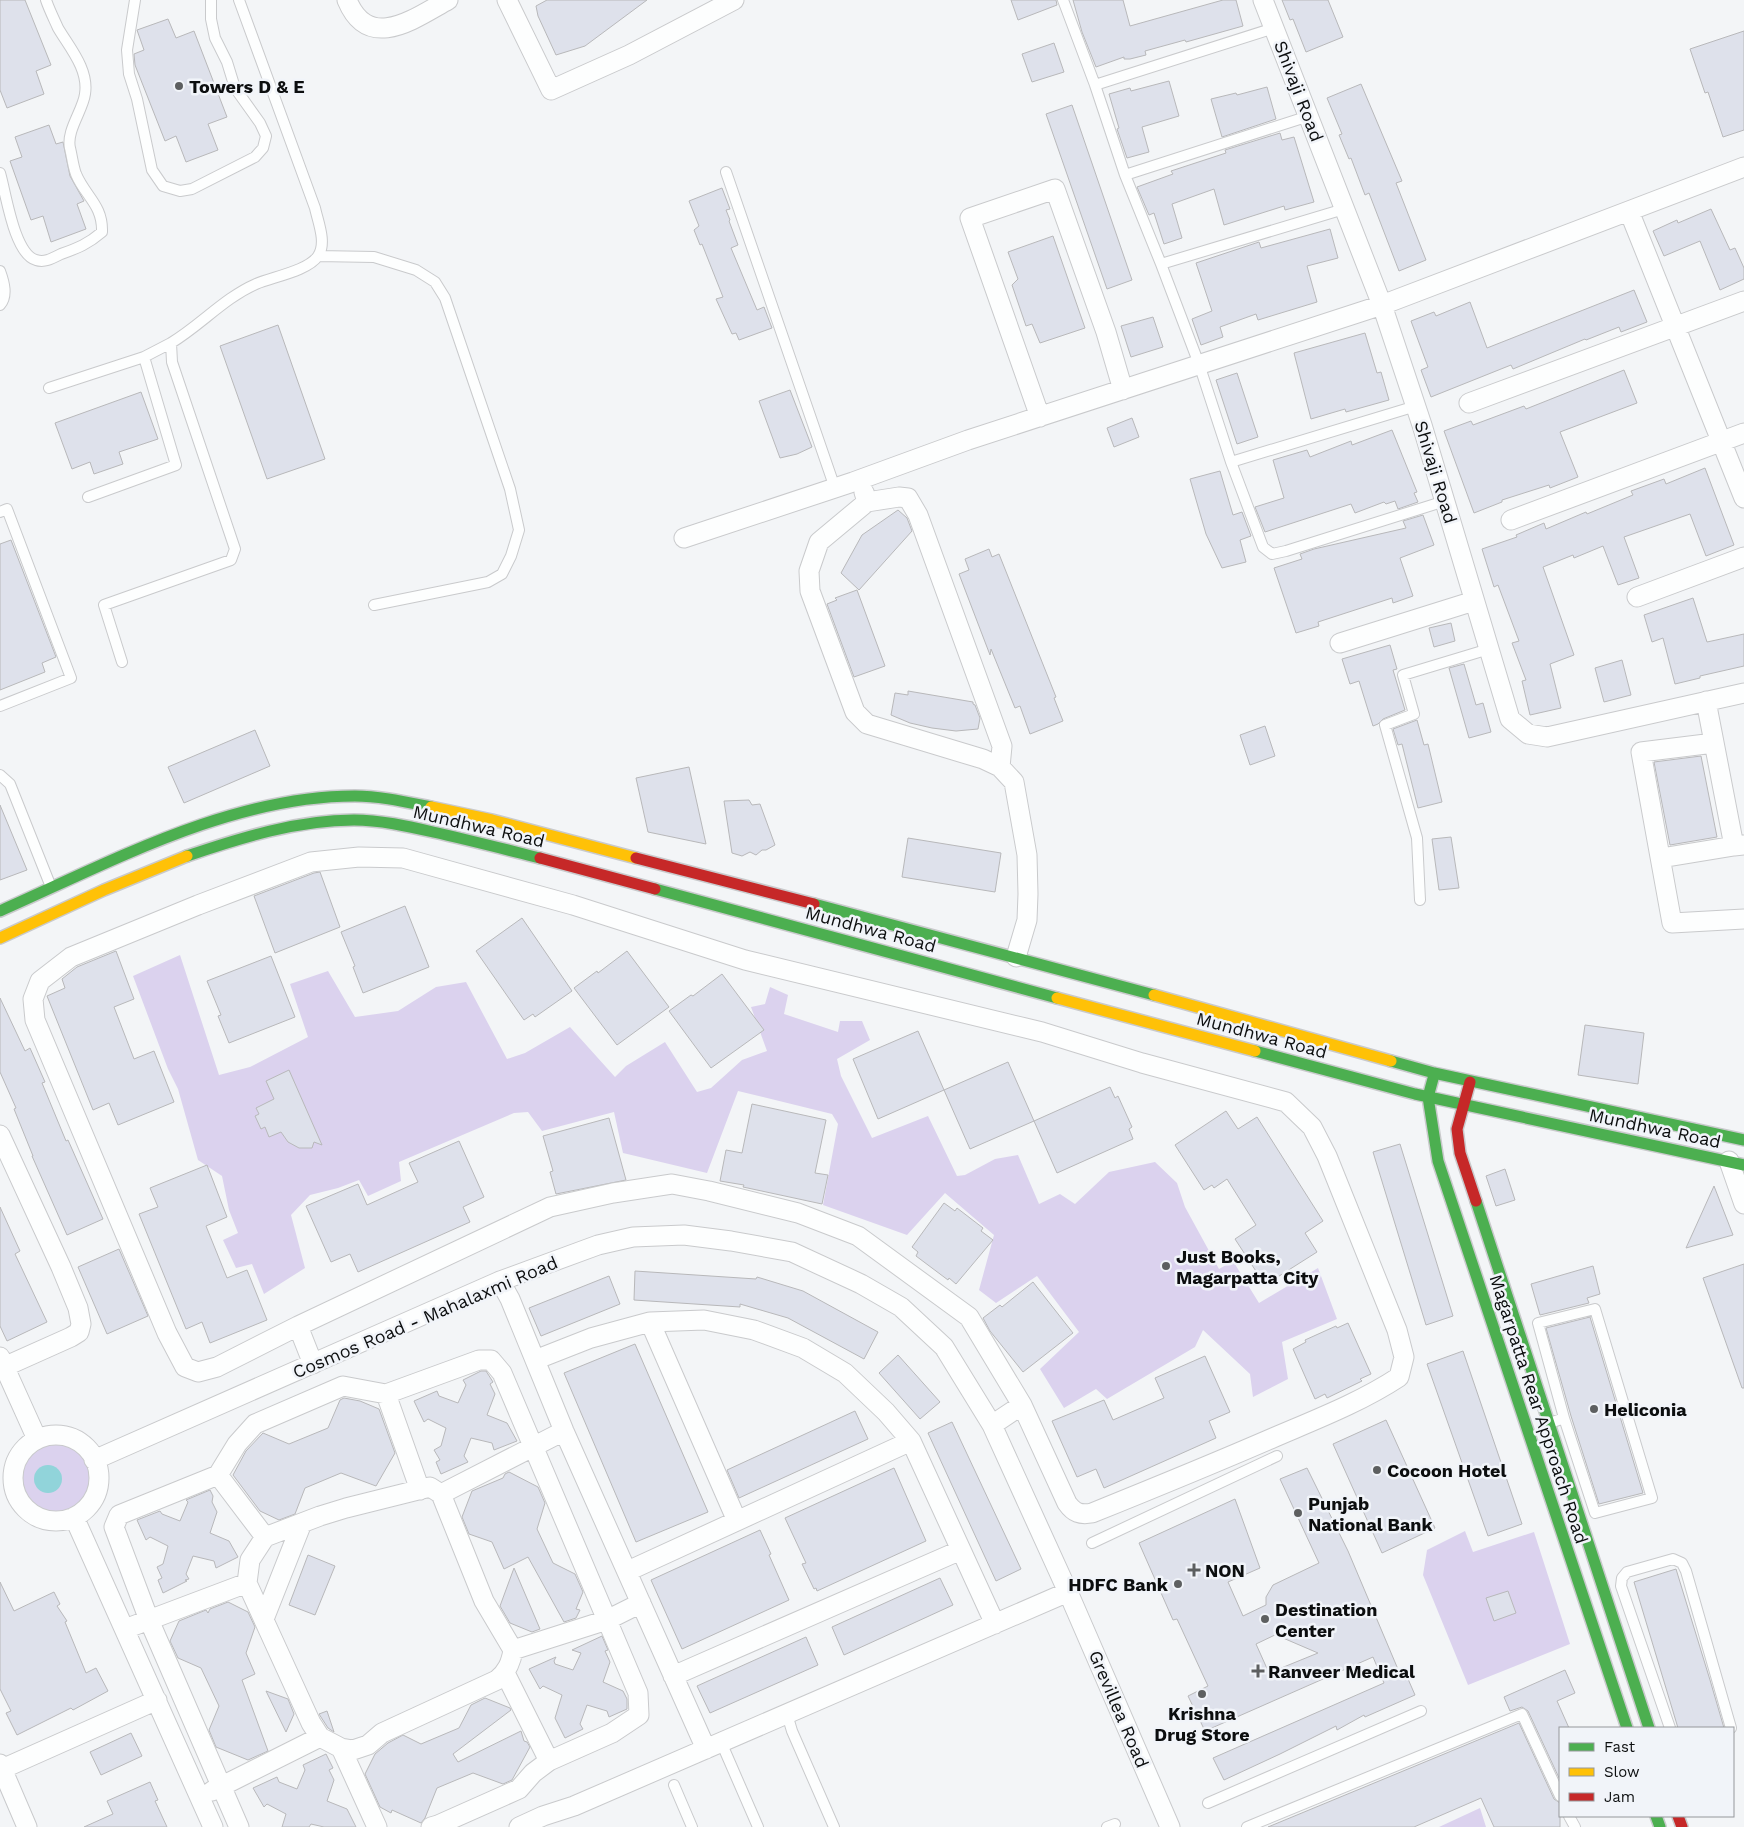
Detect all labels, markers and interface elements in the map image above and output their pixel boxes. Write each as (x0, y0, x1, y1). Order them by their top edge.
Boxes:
street label: Shivaji Road (1270, 38, 1328, 144)
place label: Towers D & E (189, 76, 305, 97)
marker: Towers D & E (173, 80, 185, 92)
street label: Shivaji Road (1410, 418, 1462, 526)
street label: Mundhwa Road (411, 801, 547, 851)
street label: Mundhwa Road (803, 901, 939, 957)
street label: Mundhwa Road (1194, 1007, 1330, 1063)
street label: Mundhwa Road (1587, 1104, 1723, 1152)
place label: Just Books, Magarpatta City (1176, 1246, 1319, 1288)
street label: Cosmos Road - Mahalaxmi Road (289, 1252, 561, 1382)
marker: Just Books, Magarpatta City (1160, 1260, 1172, 1272)
street label: Magarpatta Rear Approach Road (1485, 1272, 1593, 1546)
place label: Heliconia (1604, 1399, 1687, 1420)
marker: Heliconia (1588, 1403, 1600, 1415)
place label: Cocoon Hotel (1387, 1460, 1506, 1481)
marker: Cocoon Hotel (1371, 1464, 1383, 1476)
place label: Punjab National Bank (1308, 1493, 1434, 1535)
marker: Punjab National Bank (1292, 1507, 1304, 1519)
place label: NON (1205, 1560, 1245, 1581)
marker: NON (1187, 1563, 1201, 1577)
place label: HDFC Bank (1068, 1574, 1169, 1595)
marker: HDFC Bank (1172, 1578, 1184, 1590)
place label: Destination Center (1275, 1599, 1377, 1641)
marker: Destination Center (1259, 1613, 1271, 1625)
street label: Grevillea Road (1085, 1647, 1153, 1771)
place label: Ranveer Medical (1268, 1661, 1415, 1682)
marker: Ranveer Medical (1252, 1665, 1264, 1677)
marker: Krishna Drug Store (1196, 1688, 1208, 1700)
place label: Krishna Drug Store (1154, 1703, 1250, 1745)
legend (1559, 1727, 1734, 1817)
text: Fast (1604, 1738, 1636, 1756)
text: Slow (1604, 1763, 1640, 1781)
text: Jam (1604, 1788, 1635, 1806)

